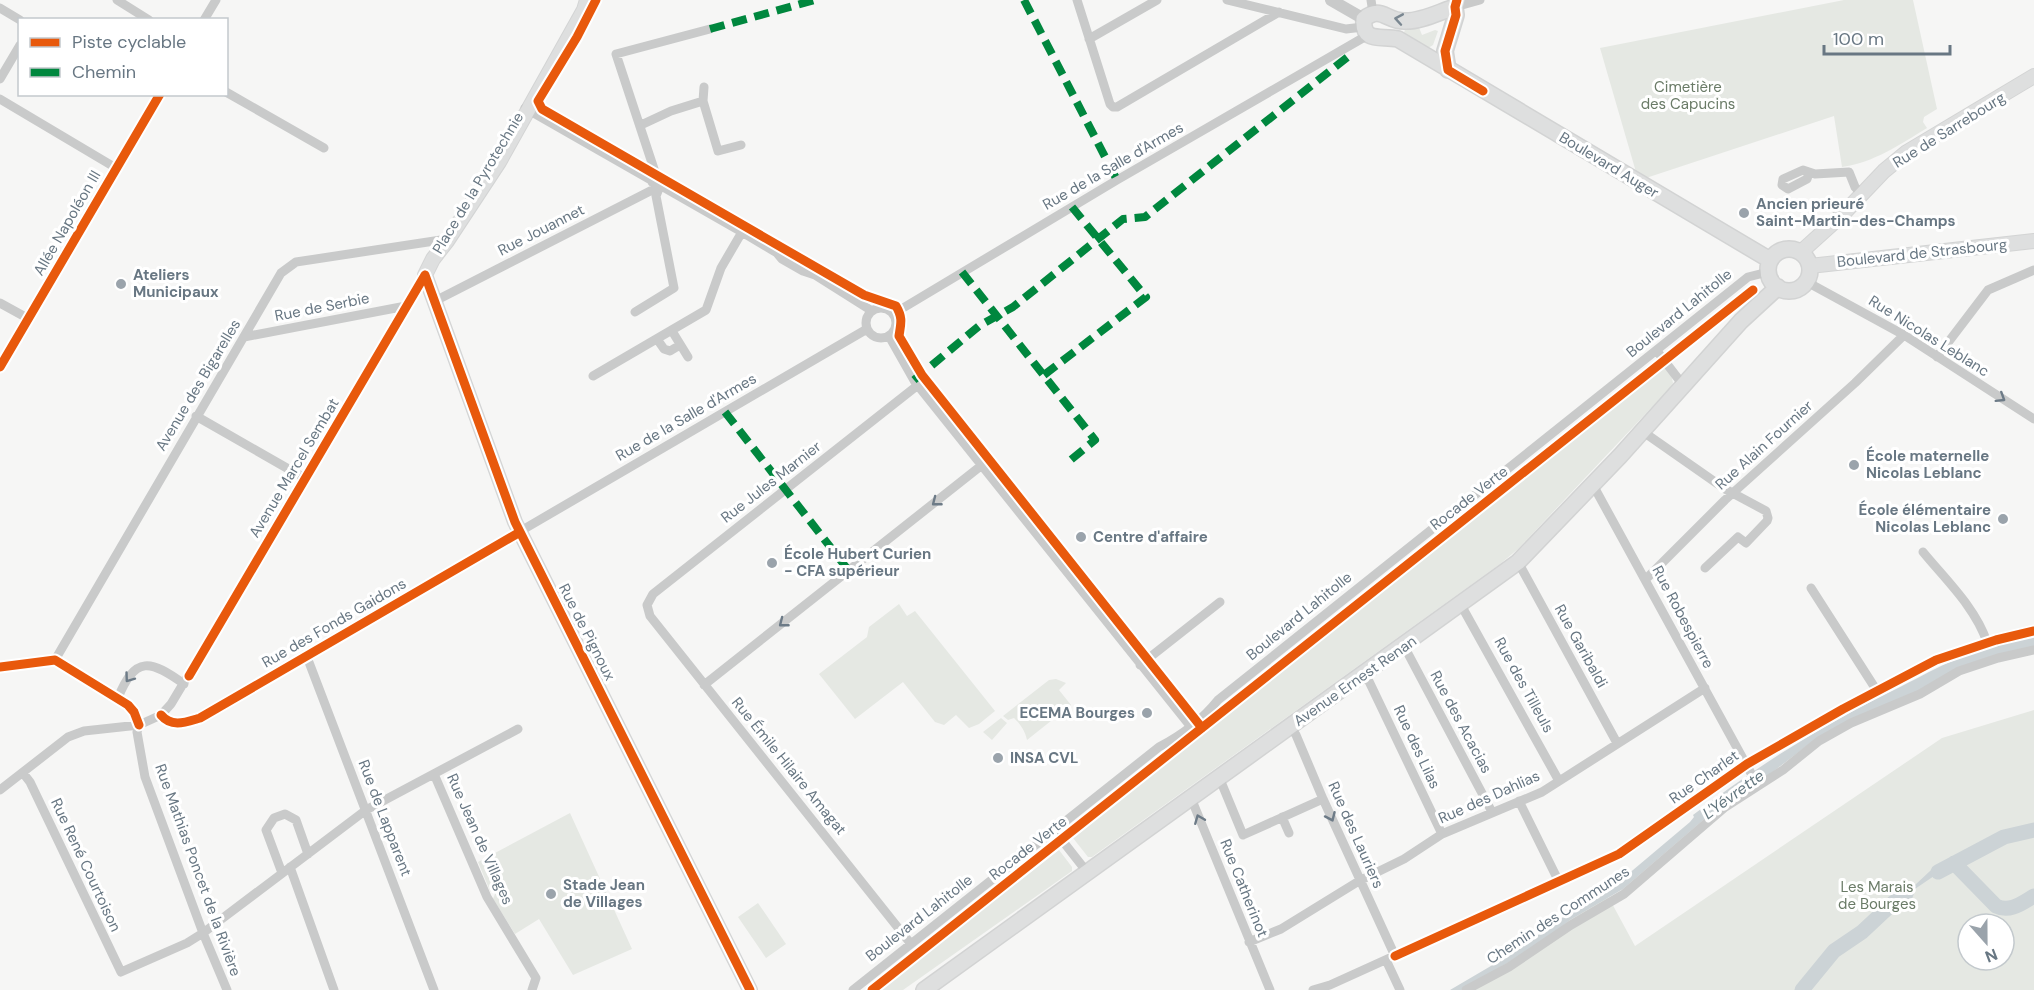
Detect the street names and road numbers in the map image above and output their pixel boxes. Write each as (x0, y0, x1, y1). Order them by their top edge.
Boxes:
street label: Rue de Sarrebourg (1889, 87, 2009, 173)
street label: Place de la Pyrotechnie (428, 109, 528, 257)
street label: Rue de la Salle d'Armes (1039, 118, 1187, 214)
street label: Boulevard Auger (1555, 127, 1663, 203)
street label: Allée Napoléon III (29, 167, 105, 279)
street label: Rue Jouannet (494, 200, 588, 260)
street label: Boulevard de Strasbourg (1836, 234, 2008, 272)
street label: Boulevard Lahitolle (1622, 264, 1736, 362)
street label: Rue de Serbie (273, 288, 371, 326)
street label: Rue Nicolas Leblanc (1865, 291, 1993, 381)
street label: Avenue des Bigarelles (151, 316, 245, 454)
street label: Rue de la Salle d'Armes (612, 369, 760, 465)
street label: Avenue Marcel Sembat (244, 395, 344, 541)
street label: Rue Alain Fournier (1711, 396, 1817, 494)
street label: Rue Jules Marnier (717, 436, 826, 527)
street label: Rocade Verte (1426, 461, 1512, 535)
street label: Rue Robespierre (1647, 562, 1719, 672)
street label: Boulevard Lahitolle (1242, 567, 1356, 665)
street label: Rue des Fonds Gaidons (258, 574, 410, 672)
street label: Rue de Pignoux (554, 580, 620, 684)
street label: Rue Garibaldi (1550, 601, 1612, 691)
street label: Avenue Ernest Renan (1290, 631, 1420, 731)
street label: Rue des Tilleuls (1490, 634, 1558, 736)
street label: Rue des Acacias (1425, 667, 1497, 777)
street label: Rue Émile Hilaire Amagat (727, 693, 851, 839)
street label: Rue des Lilas (1389, 702, 1445, 792)
street label: Rue Charlet (1665, 746, 1743, 808)
street label: Rue de Lapparent (354, 757, 416, 879)
street label: Rue Mathias Poncet de la Rivière (150, 761, 246, 979)
street label: Rue des Dahlias (1435, 766, 1543, 828)
street label: Rue Jean de Villages (442, 770, 518, 908)
street label: Rue des Lauriers (1324, 778, 1388, 892)
street label: Rue René Courtoison (46, 795, 126, 935)
street label: Rocade Verte (985, 811, 1071, 885)
street label: Rue Catherinot (1215, 836, 1273, 940)
street label: Chemin des Communes (1483, 861, 1633, 969)
street label: Boulevard Lahitolle (861, 870, 977, 966)

